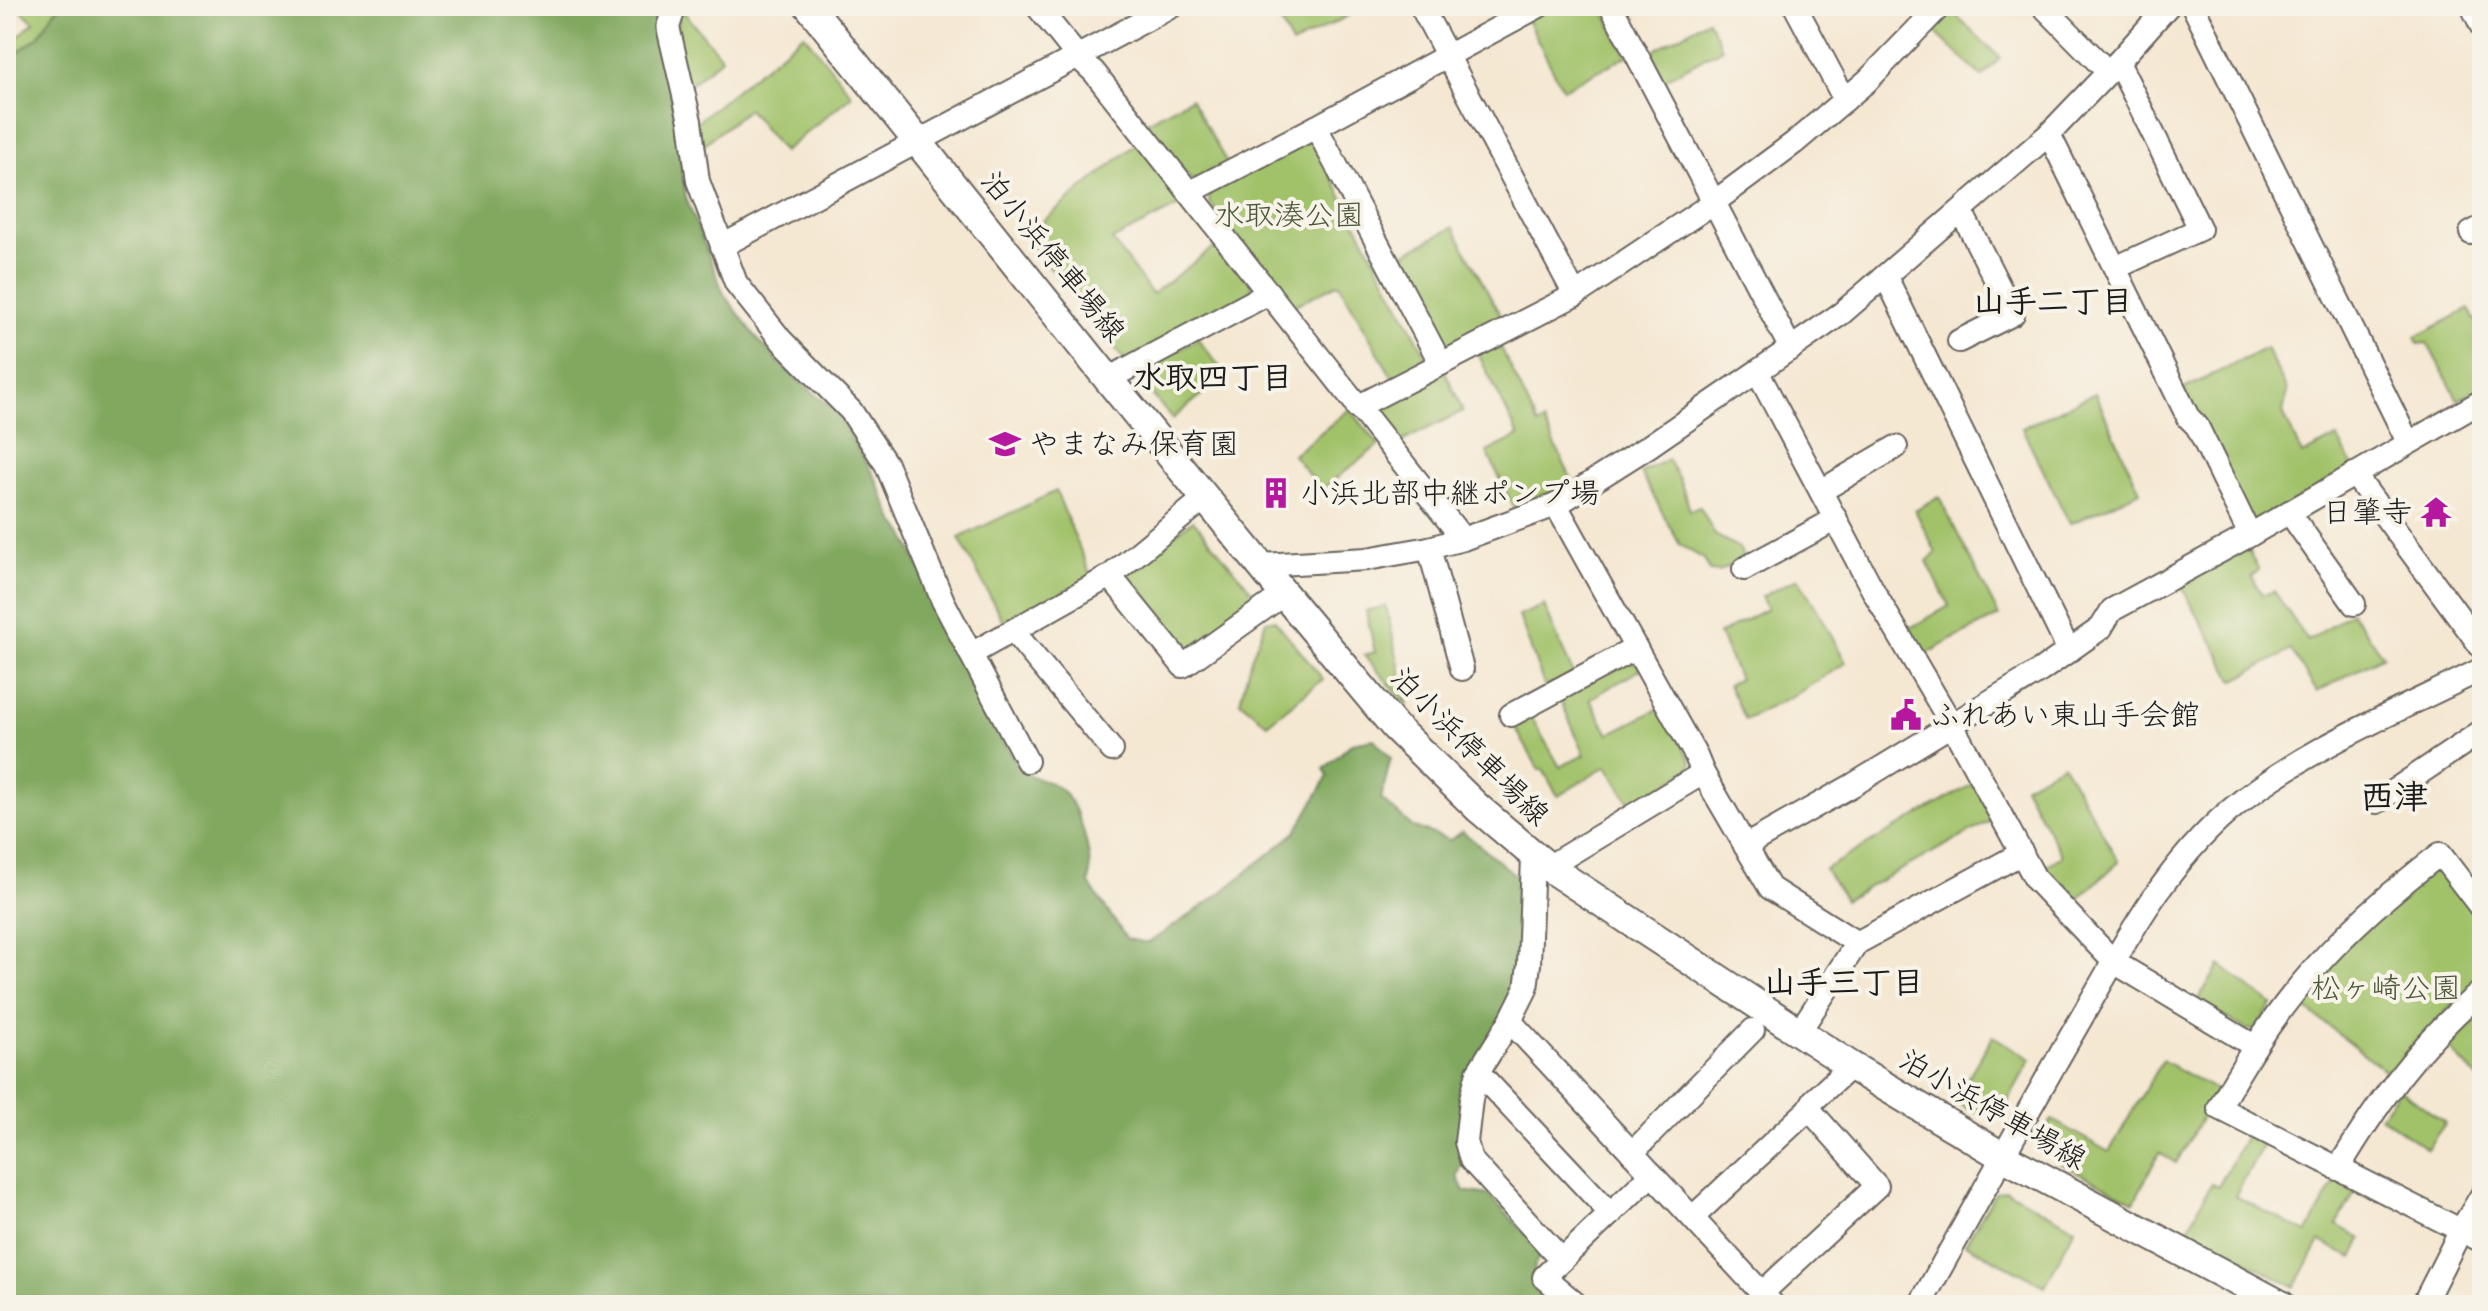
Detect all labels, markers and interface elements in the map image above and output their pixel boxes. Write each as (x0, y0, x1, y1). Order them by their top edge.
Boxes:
street label: 泊小浜停車場線 (973, 162, 1134, 349)
park label: 水取湊公園 (1214, 196, 1364, 233)
district label: 山手二丁目 (1973, 282, 2133, 320)
district label: 水取四丁目 (1133, 358, 1293, 396)
place label: やまなみ保育園 (1029, 425, 1239, 462)
school or university icon: やまなみ保育園 (988, 427, 1022, 461)
place label: 小浜北部中継ポンプ場 (1300, 474, 1600, 511)
building icon: 小浜北部中継ポンプ場 (1259, 476, 1293, 510)
place label: 日肇寺 (2322, 493, 2412, 530)
temple icon: 日肇寺 (2419, 495, 2453, 529)
street label: 泊小浜停車場線 (1383, 658, 1558, 833)
place label: ふれあい東山手会館 (1930, 696, 2200, 733)
public building icon: ふれあい東山手会館 (1889, 698, 1923, 732)
district label: 西津 (2360, 776, 2428, 817)
district label: 山手三丁目 (1764, 963, 1924, 1001)
park label: 松ヶ崎公園 (2311, 969, 2461, 1006)
street label: 泊小浜停車場線 (1893, 1040, 2093, 1177)

